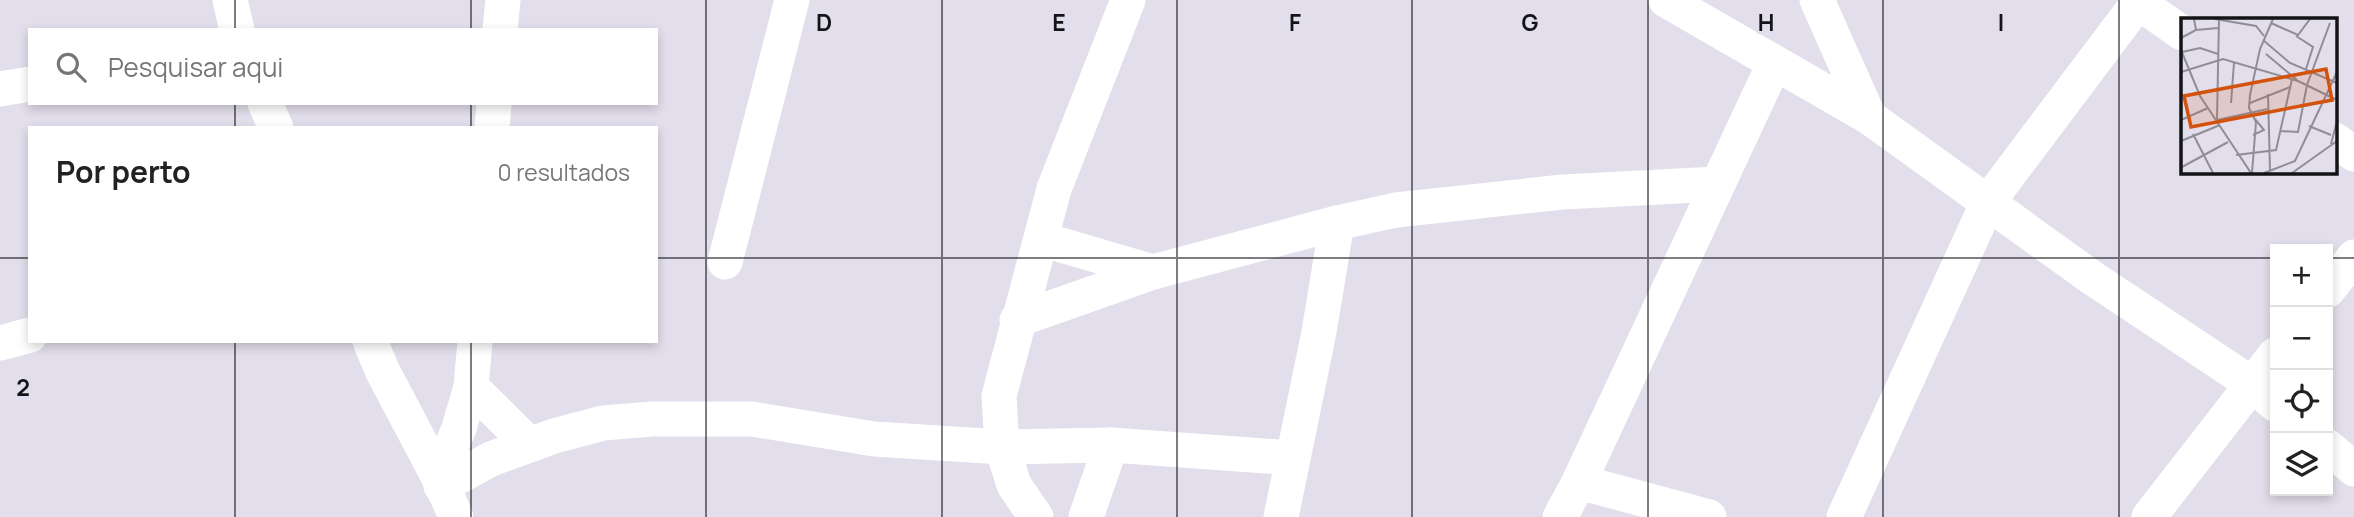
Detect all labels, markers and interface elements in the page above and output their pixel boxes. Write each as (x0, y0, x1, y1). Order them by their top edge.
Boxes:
text: D (816, 6, 832, 38)
text: E (1052, 6, 1066, 38)
text: F (1289, 6, 1301, 38)
text: G (1522, 6, 1539, 38)
text: H (1758, 6, 1774, 38)
text: I (1998, 6, 2004, 38)
inset map (2181, 18, 2336, 173)
search box (28, 28, 658, 105)
icon: search (52, 48, 90, 86)
text: Pesquisar aqui (108, 49, 283, 85)
text: Por perto (56, 151, 191, 192)
text: 0 resultados (498, 156, 630, 188)
map controls (2270, 244, 2333, 496)
button: + (2270, 244, 2333, 307)
button: − (2270, 307, 2333, 370)
button: locate (2270, 370, 2333, 433)
text: 2 (16, 371, 30, 403)
button: layers (2270, 433, 2333, 496)

